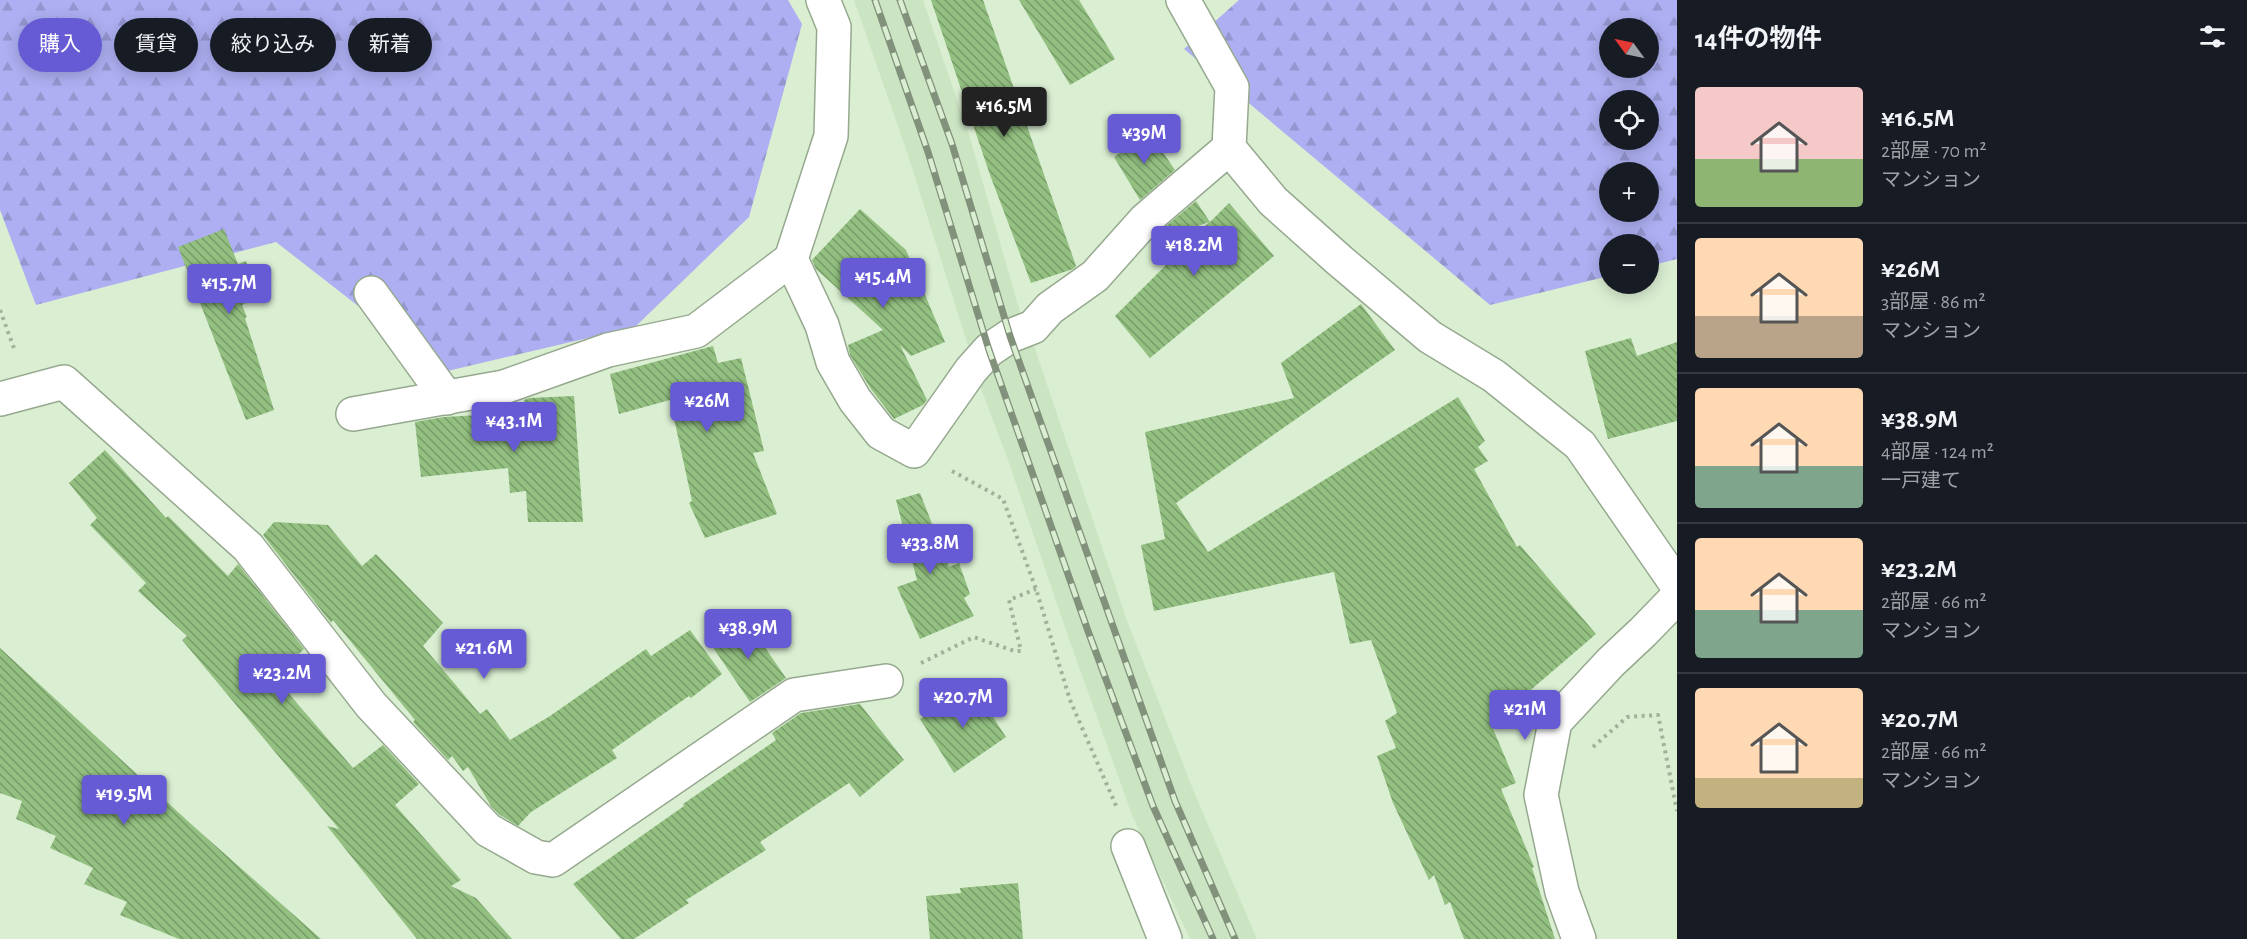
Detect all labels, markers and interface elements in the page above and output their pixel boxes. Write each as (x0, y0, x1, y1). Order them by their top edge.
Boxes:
chip: 購入 (18, 18, 102, 72)
chip: 賃貸 (114, 18, 198, 72)
chip: 絞り込み (210, 18, 336, 72)
chip: 新着 (348, 18, 432, 72)
north arrow (1599, 18, 1659, 78)
map controls (1599, 18, 1659, 294)
icon: filters (2196, 20, 2229, 53)
text: 14件の物件 (1695, 26, 1821, 52)
pin: ¥16.5M (955, 87, 1053, 138)
button: locate (1599, 90, 1659, 150)
text: ¥16.5M (976, 96, 1032, 116)
text: ¥16.5M (1881, 105, 1955, 131)
icon: home (1743, 111, 1815, 183)
pin: ¥39M (1108, 114, 1180, 165)
text: ¥39M (1122, 123, 1166, 143)
text: 2部屋 · 70 m² (1881, 141, 1986, 161)
button: + (1599, 162, 1659, 222)
text: マンション (1881, 170, 1981, 190)
pin: ¥18.2M (1145, 226, 1243, 277)
button: − (1599, 234, 1659, 294)
text: ¥18.2M (1165, 235, 1223, 255)
text: ¥26M (1881, 256, 1940, 282)
pin: ¥15.4M (834, 258, 932, 309)
icon: home (1743, 262, 1815, 334)
pin: ¥15.7M (180, 264, 278, 315)
text: ¥15.4M (855, 267, 911, 287)
text: ¥15.7M (201, 273, 257, 293)
text: 3部屋 · 86 m² (1881, 292, 1986, 312)
text: マンション (1881, 321, 1981, 341)
pin: ¥26M (671, 382, 743, 433)
text: ¥26M (684, 391, 730, 411)
pin: ¥43.1M (465, 402, 563, 453)
text: ¥38.9M (1881, 406, 1958, 432)
text: ¥43.1M (486, 411, 542, 431)
icon: home (1743, 412, 1815, 484)
text: 4部屋 · 124 m² (1881, 442, 1994, 462)
text: 一戸建て (1881, 471, 1961, 491)
pin: ¥33.8M (881, 524, 979, 575)
text: ¥33.8M (901, 533, 959, 553)
text: ¥23.2M (1881, 556, 1957, 582)
icon: home (1743, 562, 1815, 634)
text: 2部屋 · 66 m² (1881, 592, 1986, 612)
pin: ¥38.9M (699, 609, 797, 660)
text: ¥38.9M (718, 618, 778, 638)
text: マンション (1881, 621, 1981, 641)
pin: ¥21.6M (435, 629, 533, 680)
text: ¥21.6M (455, 638, 513, 658)
pin: ¥23.2M (233, 654, 331, 705)
text: ¥23.2M (253, 663, 311, 683)
pin: ¥20.7M (914, 678, 1012, 729)
text: ¥20.7M (933, 687, 993, 707)
pin: ¥21M (1489, 690, 1561, 741)
text: ¥21M (1503, 699, 1547, 719)
text: ¥20.7M (1881, 706, 1958, 732)
icon: home (1743, 712, 1815, 784)
text: 2部屋 · 66 m² (1881, 742, 1986, 762)
text: マンション (1881, 771, 1981, 791)
pin: ¥19.5M (75, 775, 173, 826)
text: ¥19.5M (96, 784, 152, 804)

